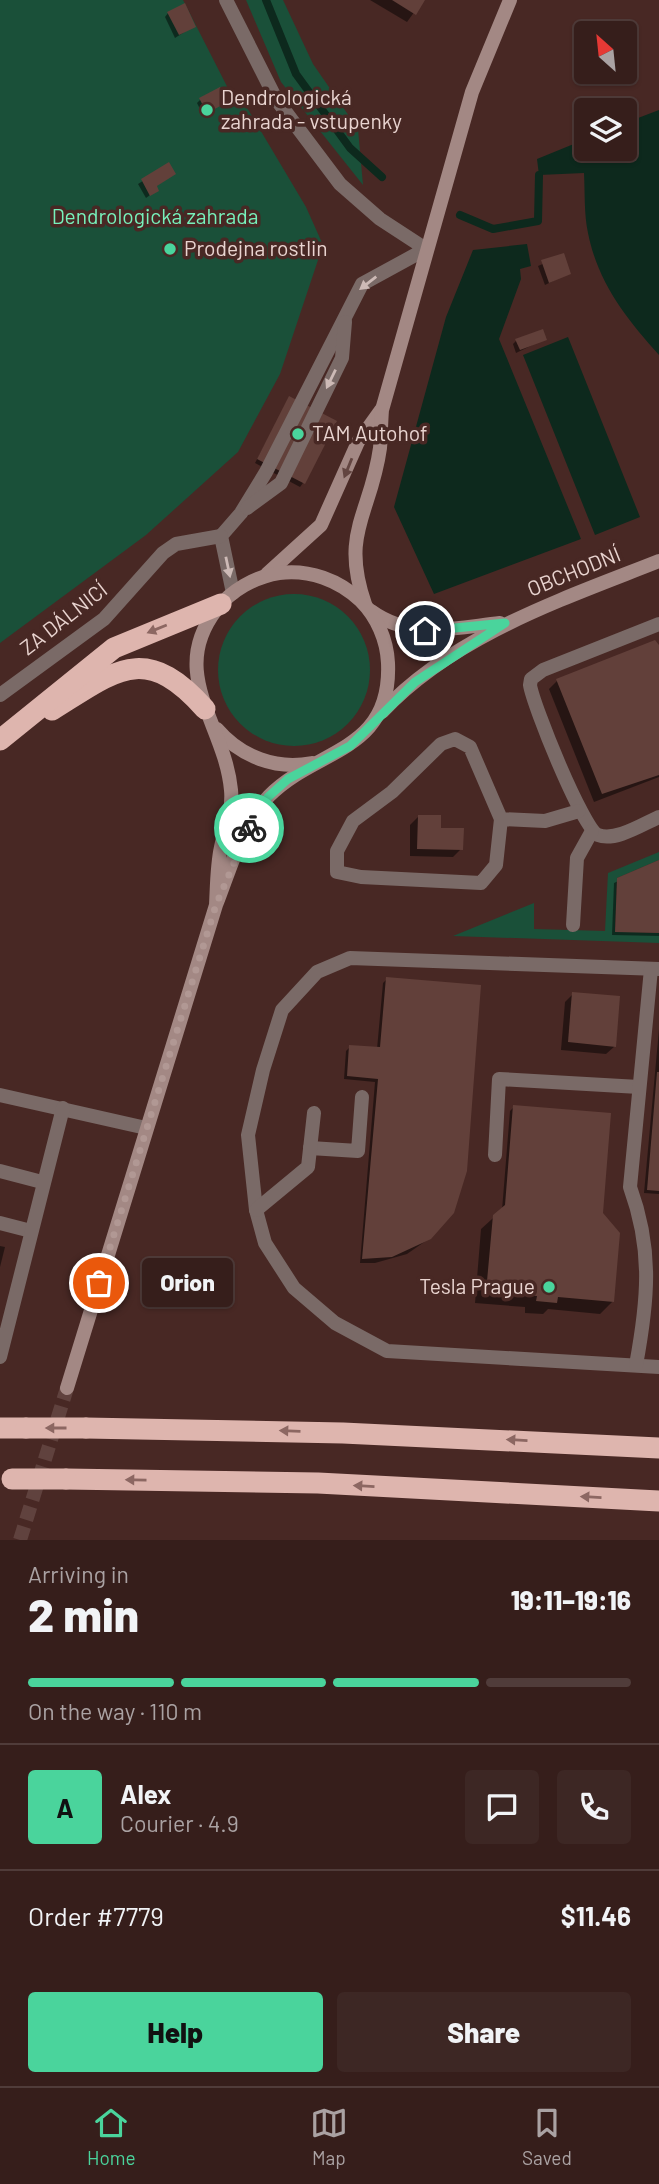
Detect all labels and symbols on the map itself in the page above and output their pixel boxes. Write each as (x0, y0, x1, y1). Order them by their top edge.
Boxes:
north arrow (574, 21, 637, 84)
place label: Dendrologická zahrada - vstupenky (221, 84, 402, 133)
marker: Dendrologická zahrada - vstupenky (199, 102, 215, 118)
park label: Dendrologická zahrada (52, 203, 258, 228)
place label: Prodejna rostlin (184, 235, 328, 260)
marker: Prodejna rostlin (162, 241, 178, 257)
one-way arrow (359, 276, 377, 291)
one-way arrow (326, 369, 337, 389)
place label: TAM Autohof (312, 420, 427, 445)
marker: TAM Autohof (290, 426, 306, 442)
one-way arrow (342, 458, 353, 479)
street label: OBCHODNÍ (523, 541, 624, 601)
one-way arrow (222, 556, 233, 578)
street label: ZA DÁLNICÍ (15, 576, 112, 660)
pin (395, 601, 455, 661)
one-way arrow (146, 623, 167, 634)
courier (214, 793, 284, 863)
pin (69, 1253, 129, 1313)
callout: Orion (141, 1258, 232, 1308)
place label: Tesla Prague (419, 1273, 535, 1298)
marker: Tesla Prague (541, 1279, 557, 1295)
one-way arrow (45, 1422, 67, 1434)
one-way arrow (279, 1425, 301, 1436)
one-way arrow (506, 1435, 528, 1446)
one-way arrow (125, 1474, 147, 1486)
one-way arrow (352, 1480, 374, 1491)
one-way arrow (580, 1491, 602, 1502)

